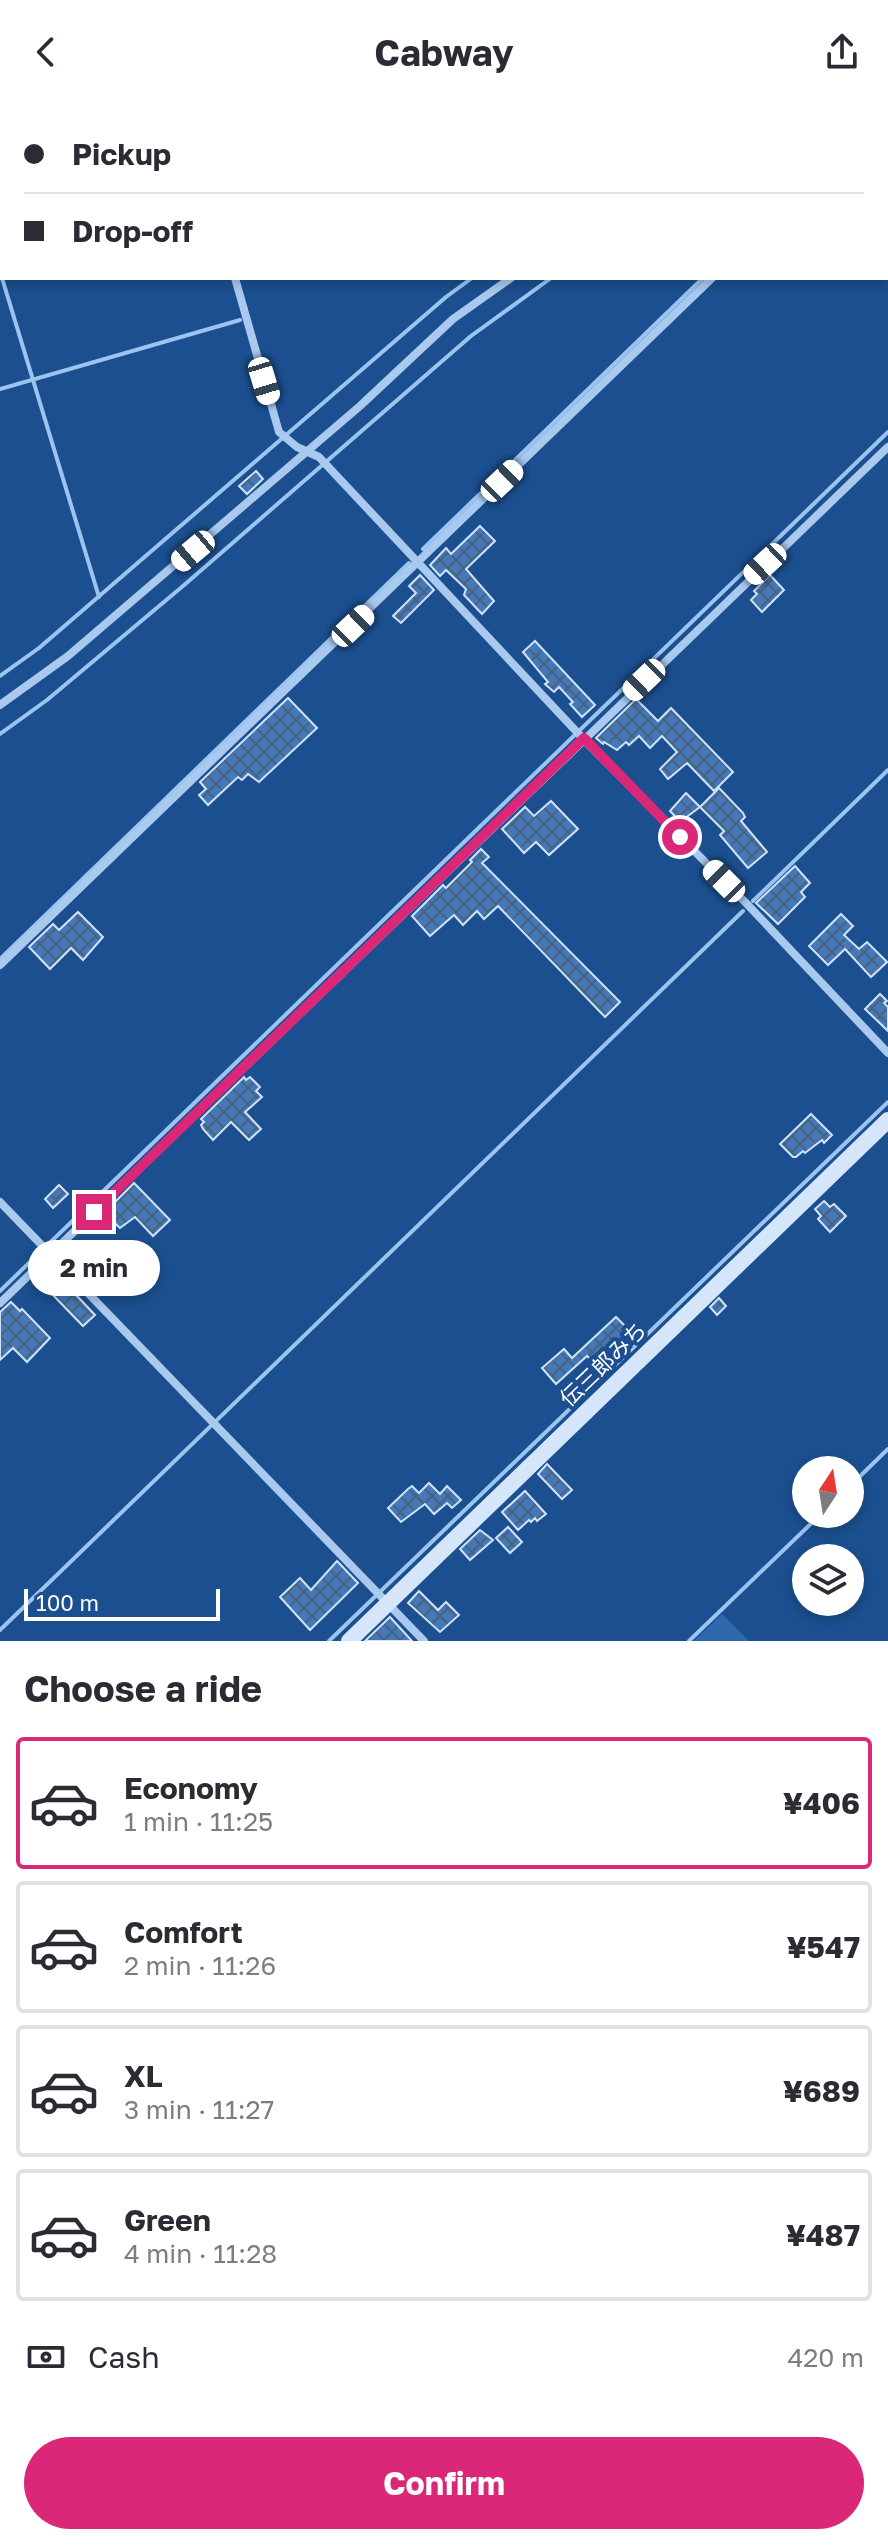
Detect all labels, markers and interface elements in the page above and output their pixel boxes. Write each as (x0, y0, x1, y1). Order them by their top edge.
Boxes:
icon: back (24, 30, 68, 74)
icon: share (820, 30, 864, 74)
text: Cabway (374, 31, 514, 74)
text: Pickup (72, 136, 171, 172)
text: Drop-off (72, 213, 193, 249)
car (246, 355, 282, 407)
car (476, 456, 528, 506)
car (167, 526, 219, 576)
car (739, 539, 791, 589)
car (327, 601, 379, 651)
car (618, 655, 670, 705)
route start (662, 819, 698, 855)
car (699, 856, 749, 906)
route end (76, 1194, 112, 1230)
callout: 2 min (28, 1240, 160, 1296)
text: 2 min (60, 1252, 128, 1283)
street label: 伝三郎みち (554, 1316, 652, 1412)
north arrow (792, 1456, 864, 1528)
map controls (792, 1456, 864, 1616)
button: layers (792, 1544, 864, 1616)
scale bar (24, 1585, 220, 1621)
text: 100 m (36, 1589, 99, 1616)
text: Choose a ride (24, 1667, 262, 1710)
icon: car (28, 1767, 100, 1839)
text: Economy (124, 1770, 258, 1806)
text: ¥406 (783, 1785, 860, 1821)
text: 1 min · 11:25 (124, 1806, 273, 1837)
icon: car (28, 1911, 100, 1983)
text: Comfort (124, 1914, 243, 1950)
text: ¥547 (787, 1929, 860, 1965)
text: 2 min · 11:26 (124, 1950, 276, 1981)
icon: car (28, 2055, 100, 2127)
text: XL (124, 2058, 163, 2094)
text: ¥689 (783, 2073, 860, 2109)
text: 3 min · 11:27 (124, 2094, 274, 2125)
icon: car (28, 2199, 100, 2271)
text: Green (124, 2202, 211, 2238)
text: ¥487 (786, 2217, 860, 2253)
text: 4 min · 11:28 (124, 2238, 277, 2269)
icon: cash (24, 2335, 68, 2379)
text: Cash (88, 2339, 160, 2375)
text: 420 m (787, 2342, 864, 2373)
button: Confirm (24, 2437, 864, 2529)

